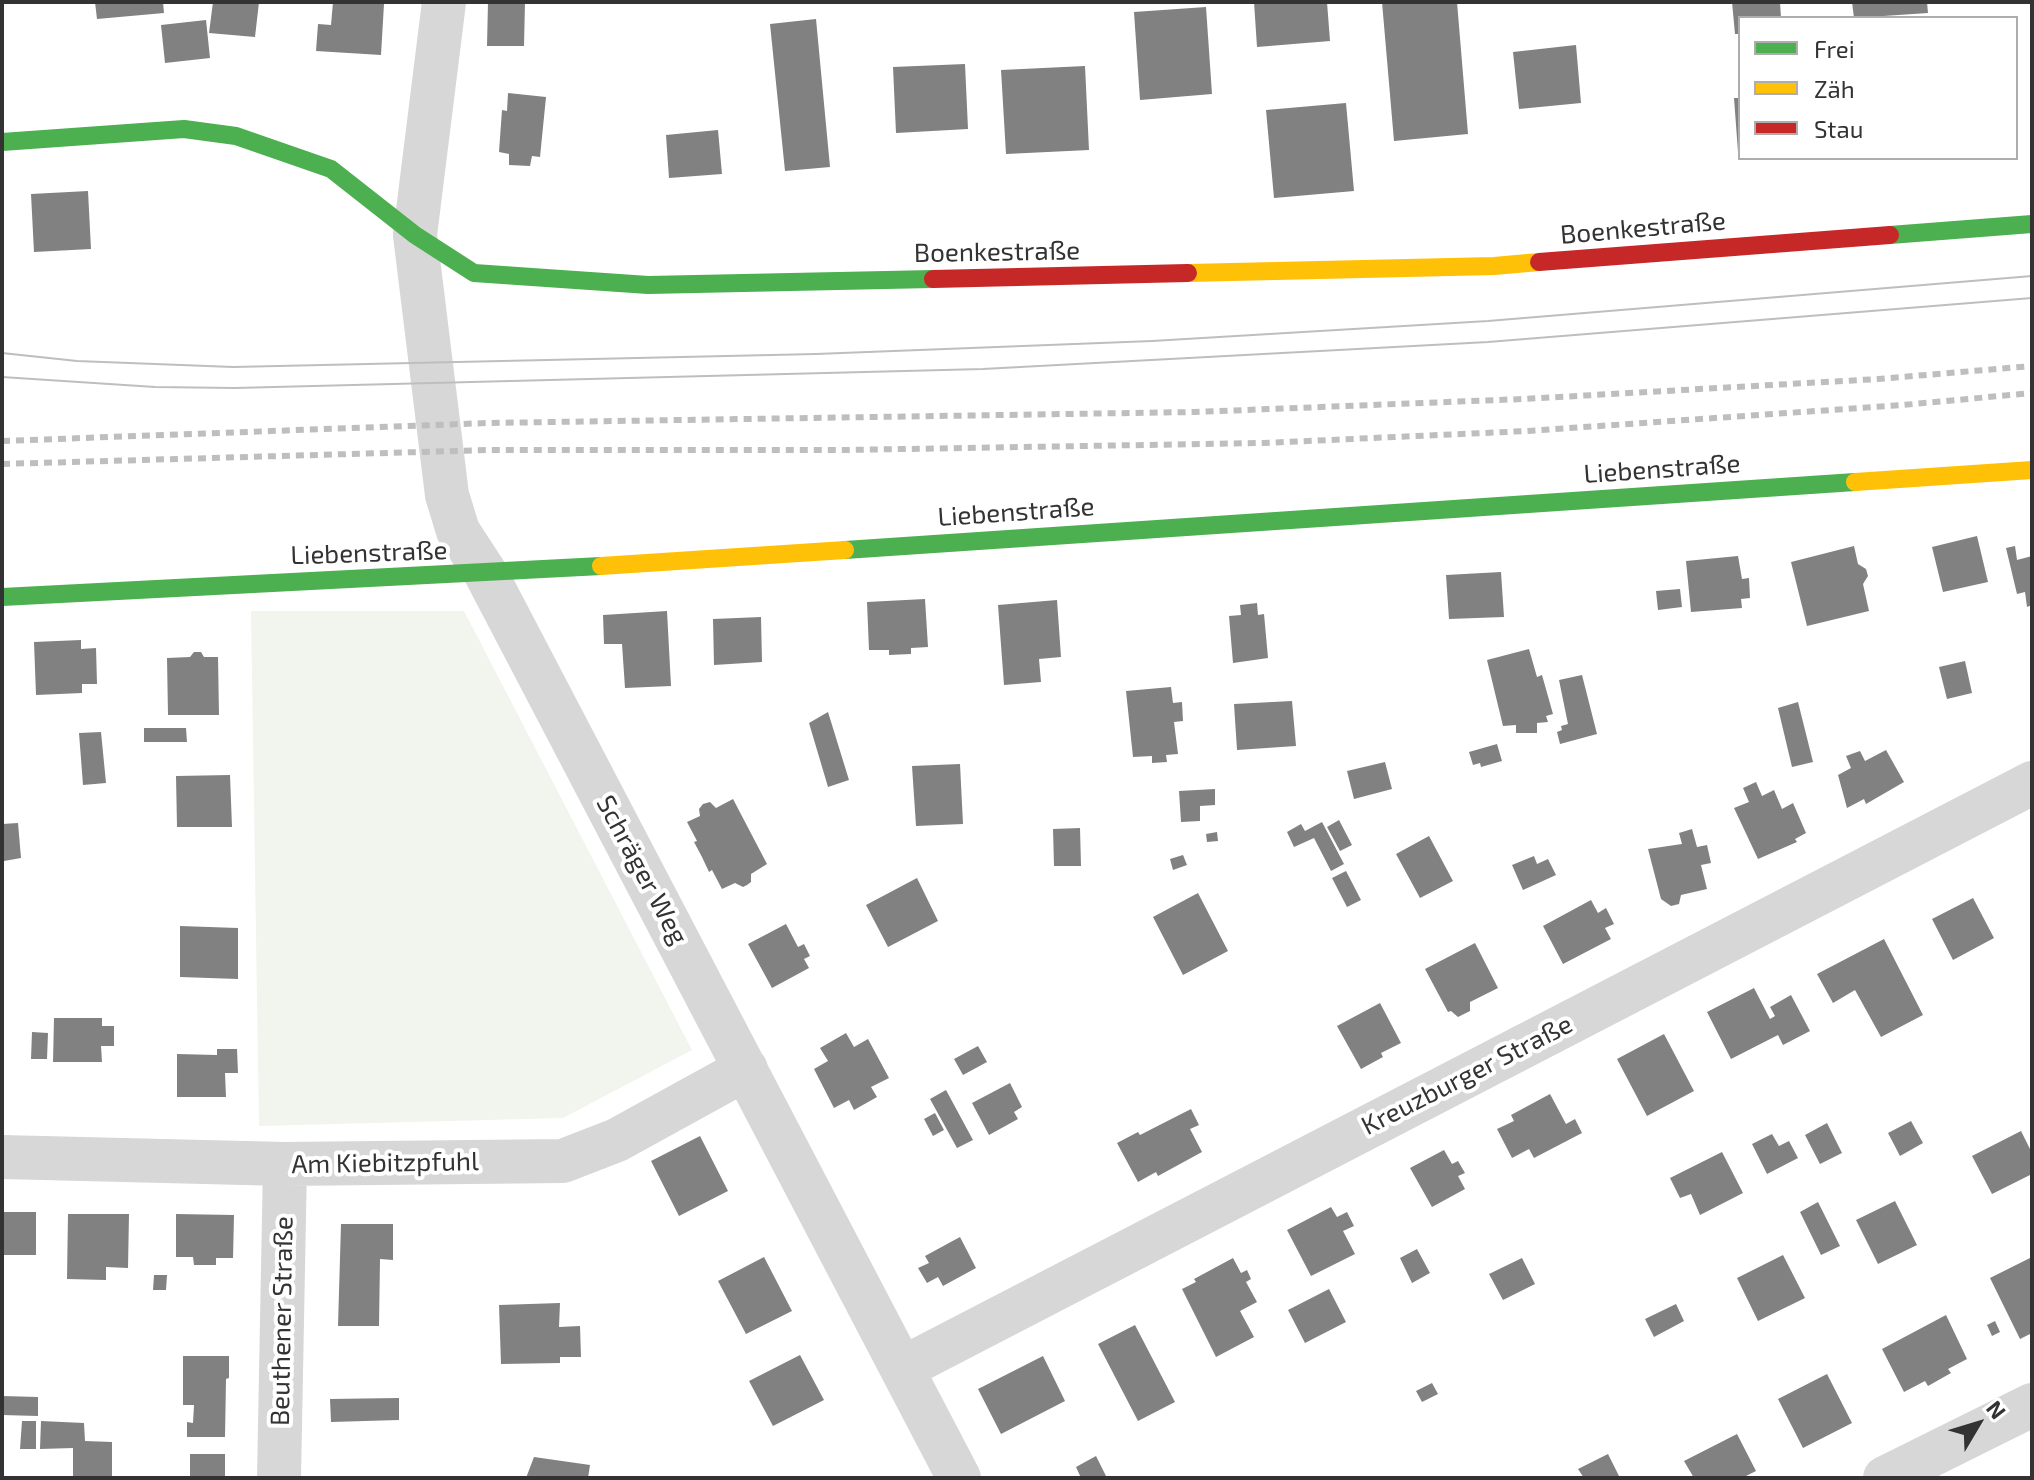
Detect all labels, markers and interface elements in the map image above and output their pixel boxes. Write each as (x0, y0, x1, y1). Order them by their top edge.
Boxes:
legend (1738, 16, 2018, 160)
text: Frei (1814, 34, 1855, 63)
text: Zäh (1814, 74, 1855, 103)
text: Stau (1814, 114, 1863, 143)
street label: Boenkestraße (1559, 205, 1727, 251)
street label: Boenkestraße (914, 235, 1080, 269)
street label: Liebenstraße (1583, 448, 1741, 490)
street label: Liebenstraße (937, 491, 1095, 533)
street label: Liebenstraße (290, 535, 448, 571)
street label: Schräger Weg (590, 790, 694, 950)
street label: Kreuzburger Straße (1356, 1008, 1578, 1142)
street label: Am Kiebitzpfuhl (291, 1146, 479, 1180)
street label: Beuthener Straße (265, 1216, 299, 1426)
north arrow (1938, 1384, 2018, 1464)
text: N (1982, 1395, 2012, 1423)

